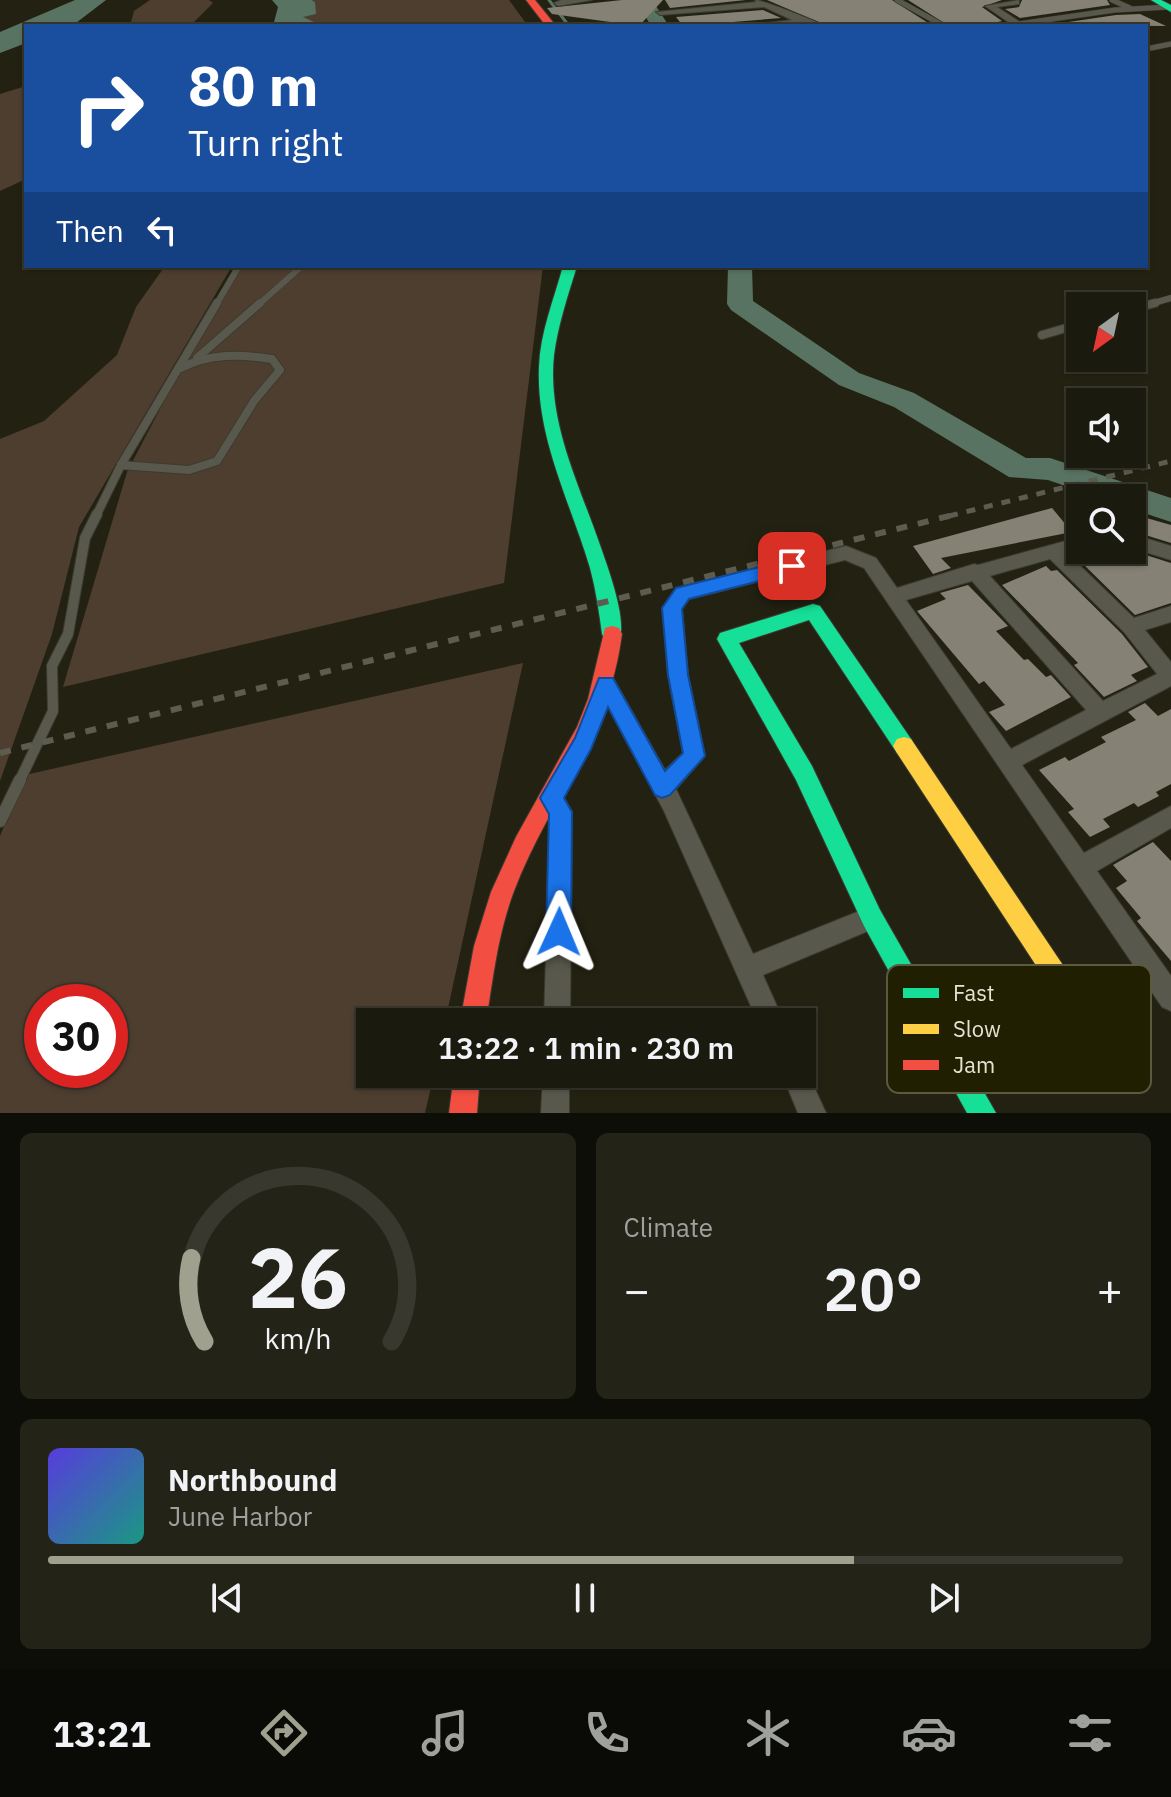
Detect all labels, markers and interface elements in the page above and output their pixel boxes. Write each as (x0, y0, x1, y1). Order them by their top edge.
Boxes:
text: 80 m (188, 49, 318, 121)
icon: right (56, 56, 160, 160)
text: Turn right (188, 119, 344, 166)
icon: left (140, 208, 184, 252)
text: Then (56, 211, 124, 250)
north arrow (1066, 292, 1146, 372)
map controls (1066, 292, 1146, 564)
button: sound (1066, 388, 1146, 468)
button: search (1066, 484, 1146, 564)
pin (758, 532, 826, 600)
icon: arrive (770, 544, 814, 588)
position arrow (517, 890, 601, 974)
legend (887, 965, 1151, 1093)
text: Fast (953, 978, 994, 1007)
speed limit sign: 30 (24, 984, 128, 1088)
text: Slow (953, 1014, 1001, 1043)
text: 13:22 · 1 min · 230 m (438, 1028, 734, 1067)
text: Jam (953, 1050, 995, 1079)
text: Climate (624, 1210, 713, 1244)
text: 26 (248, 1223, 348, 1331)
text: 20° (823, 1249, 923, 1328)
text: − (624, 1261, 650, 1318)
text: + (1097, 1261, 1123, 1318)
text: km/h (264, 1320, 331, 1357)
text: Northbound (168, 1460, 337, 1499)
text: June Harbor (168, 1499, 312, 1533)
icon: previous (205, 1576, 249, 1620)
icon: pause (563, 1576, 607, 1620)
icon: next (922, 1576, 966, 1620)
icon: directions (256, 1705, 312, 1761)
icon: music (417, 1705, 473, 1761)
icon: phone (579, 1705, 635, 1761)
icon: climate (740, 1705, 796, 1761)
icon: car (901, 1705, 957, 1761)
icon: filters (1062, 1705, 1118, 1761)
text: 13:21 (53, 1710, 151, 1757)

